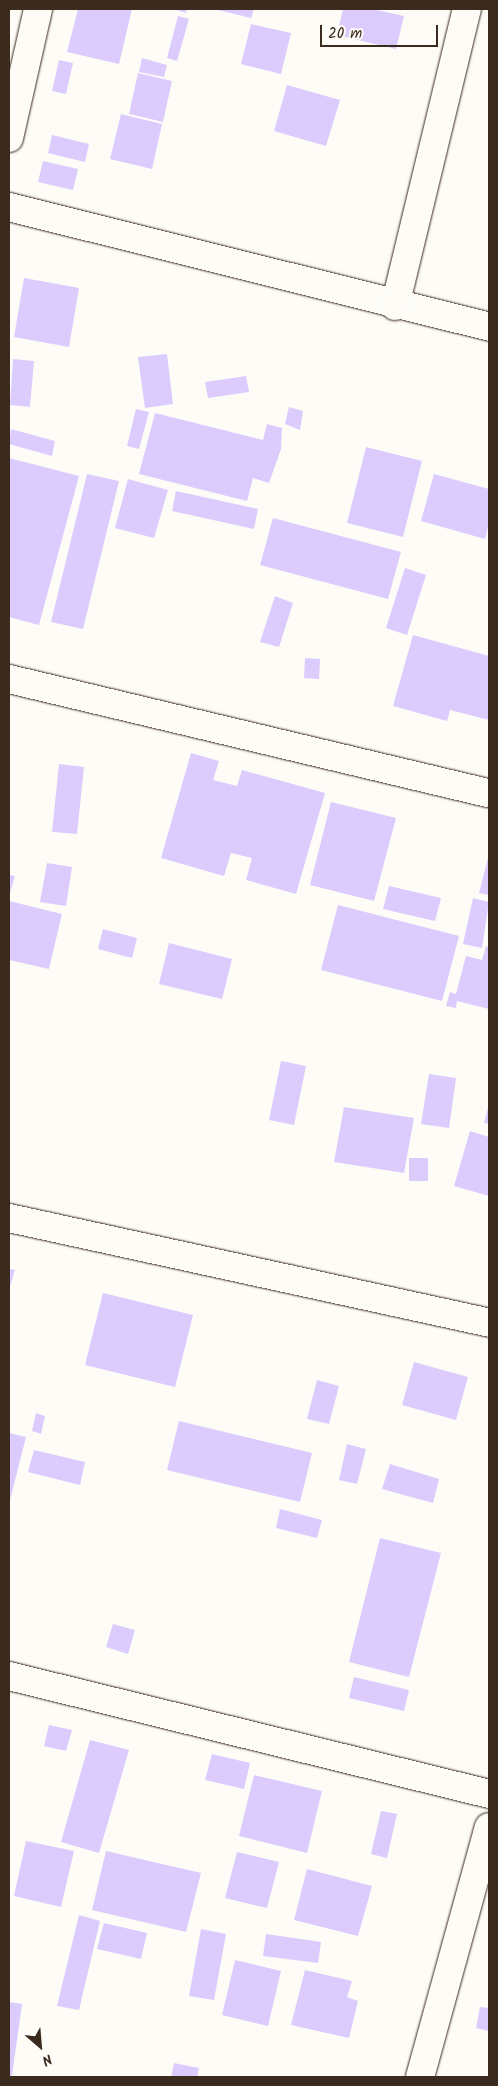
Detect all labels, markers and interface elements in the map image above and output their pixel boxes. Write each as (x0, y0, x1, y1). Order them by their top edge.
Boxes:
scale bar (323, 15, 440, 47)
text: 20 m (328, 22, 362, 46)
north arrow (15, 2021, 65, 2071)
text: N (38, 2048, 56, 2071)

